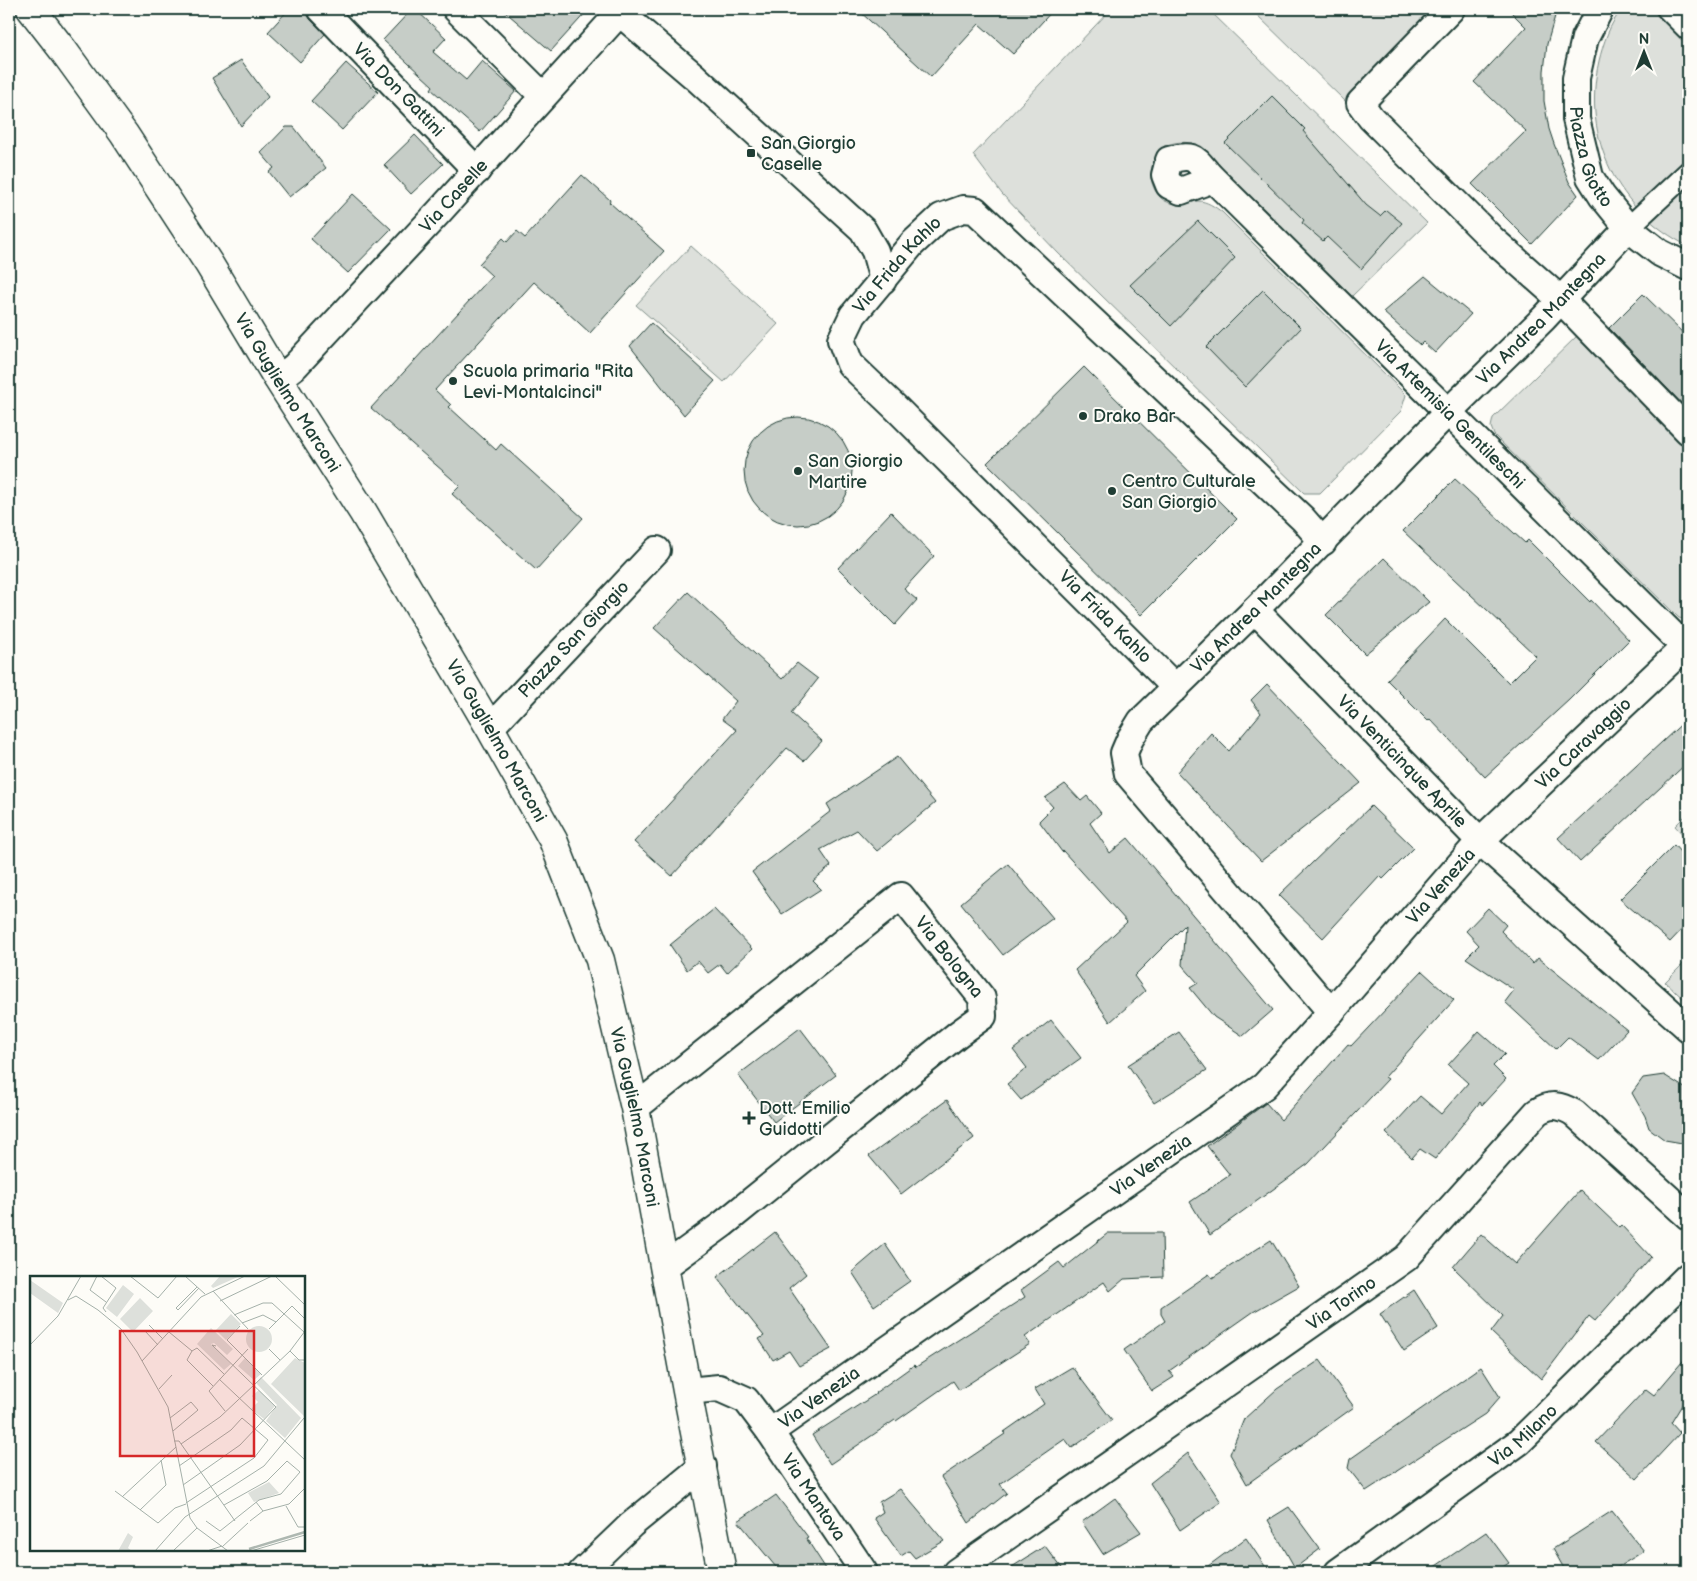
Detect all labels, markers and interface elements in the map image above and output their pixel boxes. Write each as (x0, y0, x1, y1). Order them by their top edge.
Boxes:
north arrow (1620, 28, 1670, 78)
text: N (1639, 31, 1649, 48)
street label: Via Don Gattini (349, 38, 449, 141)
street label: Piazza Giotto (1565, 106, 1617, 211)
place label: San Giorgio Caselle (761, 133, 856, 175)
marker: San Giorgio Caselle (745, 147, 757, 159)
street label: Via Caselle (415, 155, 492, 237)
street label: Via Frida Kahlo (848, 212, 946, 317)
street label: Via Andrea Mantegna (1472, 248, 1610, 389)
street label: Via Guglielmo Marconi (230, 309, 345, 476)
street label: Via Artemisia Gentileschi (1371, 335, 1529, 493)
place label: Scuola primaria "Rita Levi-Montalcinci" (463, 361, 634, 403)
marker: Scuola primaria "Rita Levi-Montalcinci" (447, 375, 459, 387)
place label: Drako Bar (1093, 406, 1176, 427)
marker: Drako Bar (1077, 410, 1089, 422)
place label: San Giorgio Martire (808, 451, 903, 493)
marker: San Giorgio Martire (792, 465, 804, 477)
place label: Centro Culturale San Giorgio (1122, 471, 1256, 513)
marker: Centro Culturale San Giorgio (1106, 485, 1118, 497)
street label: Via Andrea Mantegna (1186, 538, 1326, 677)
street label: Via Frida Kahlo (1054, 566, 1156, 668)
street label: Piazza San Giorgio (514, 576, 633, 702)
street label: Via Guglielmo Marconi (442, 656, 551, 826)
street label: Via Venticinque Aprile (1333, 690, 1472, 832)
street label: Via Caravaggio (1531, 693, 1635, 793)
street label: Via Venezia (1402, 844, 1480, 928)
street label: Via Bologna (911, 912, 988, 1002)
street label: Via Guglielmo Marconi (606, 1025, 663, 1209)
place label: Dott. Emilio Guidotti (759, 1098, 851, 1140)
marker: Dott. Emilio Guidotti (743, 1112, 755, 1124)
street label: Via Venezia (1106, 1130, 1195, 1201)
street label: Via Torino (1303, 1272, 1380, 1335)
inset map (30, 1276, 305, 1551)
street label: Via Venezia (775, 1362, 864, 1433)
street label: Via Milano (1484, 1400, 1562, 1471)
street label: Via Mantova (777, 1450, 850, 1544)

